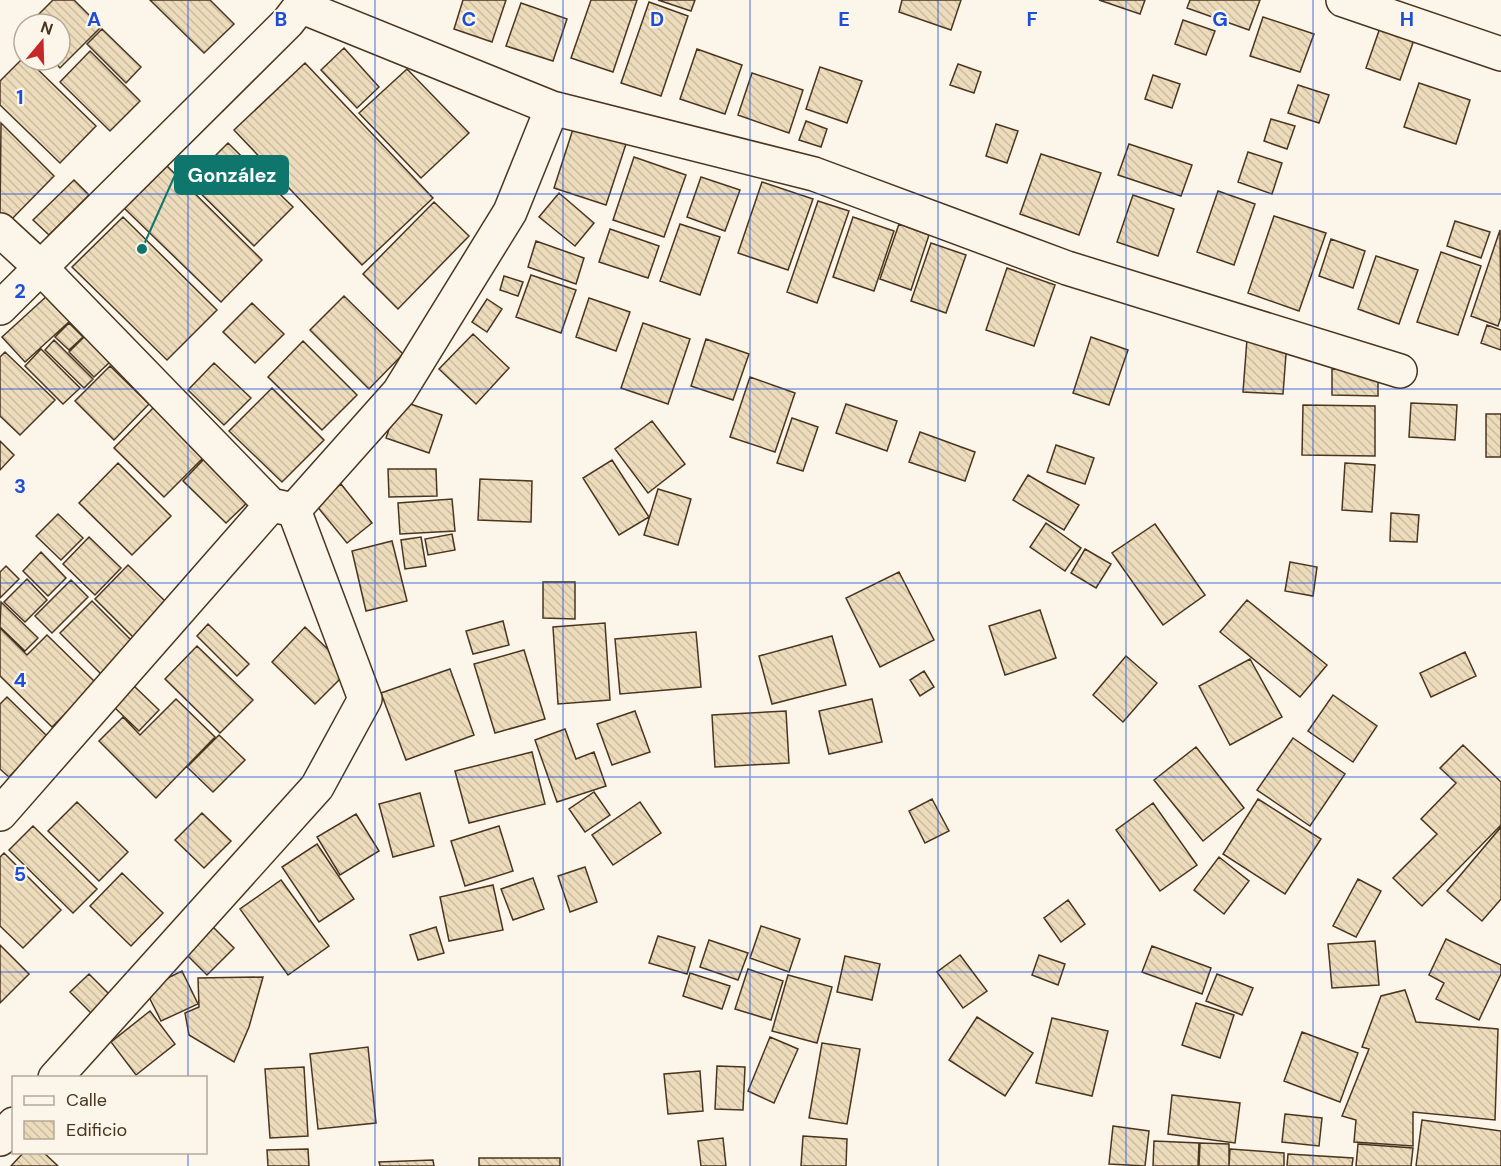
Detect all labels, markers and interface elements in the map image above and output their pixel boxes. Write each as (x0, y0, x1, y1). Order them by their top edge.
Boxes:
text: A (87, 6, 101, 32)
text: B (275, 6, 287, 32)
text: C (462, 6, 476, 32)
text: D (650, 6, 664, 32)
text: E (838, 6, 850, 32)
text: F (1026, 6, 1038, 32)
text: G (1212, 6, 1228, 32)
text: H (1400, 6, 1414, 32)
north arrow (12, 12, 72, 72)
text: N (38, 16, 56, 40)
text: 1 (16, 84, 24, 110)
callout: González (175, 156, 288, 194)
text: González (188, 162, 276, 188)
text: 2 (14, 278, 26, 304)
text: 3 (14, 473, 26, 499)
text: 4 (14, 667, 27, 693)
text: 5 (14, 861, 26, 887)
legend (12, 1076, 207, 1154)
text: Calle (66, 1088, 107, 1112)
text: Edificio (66, 1118, 127, 1142)

